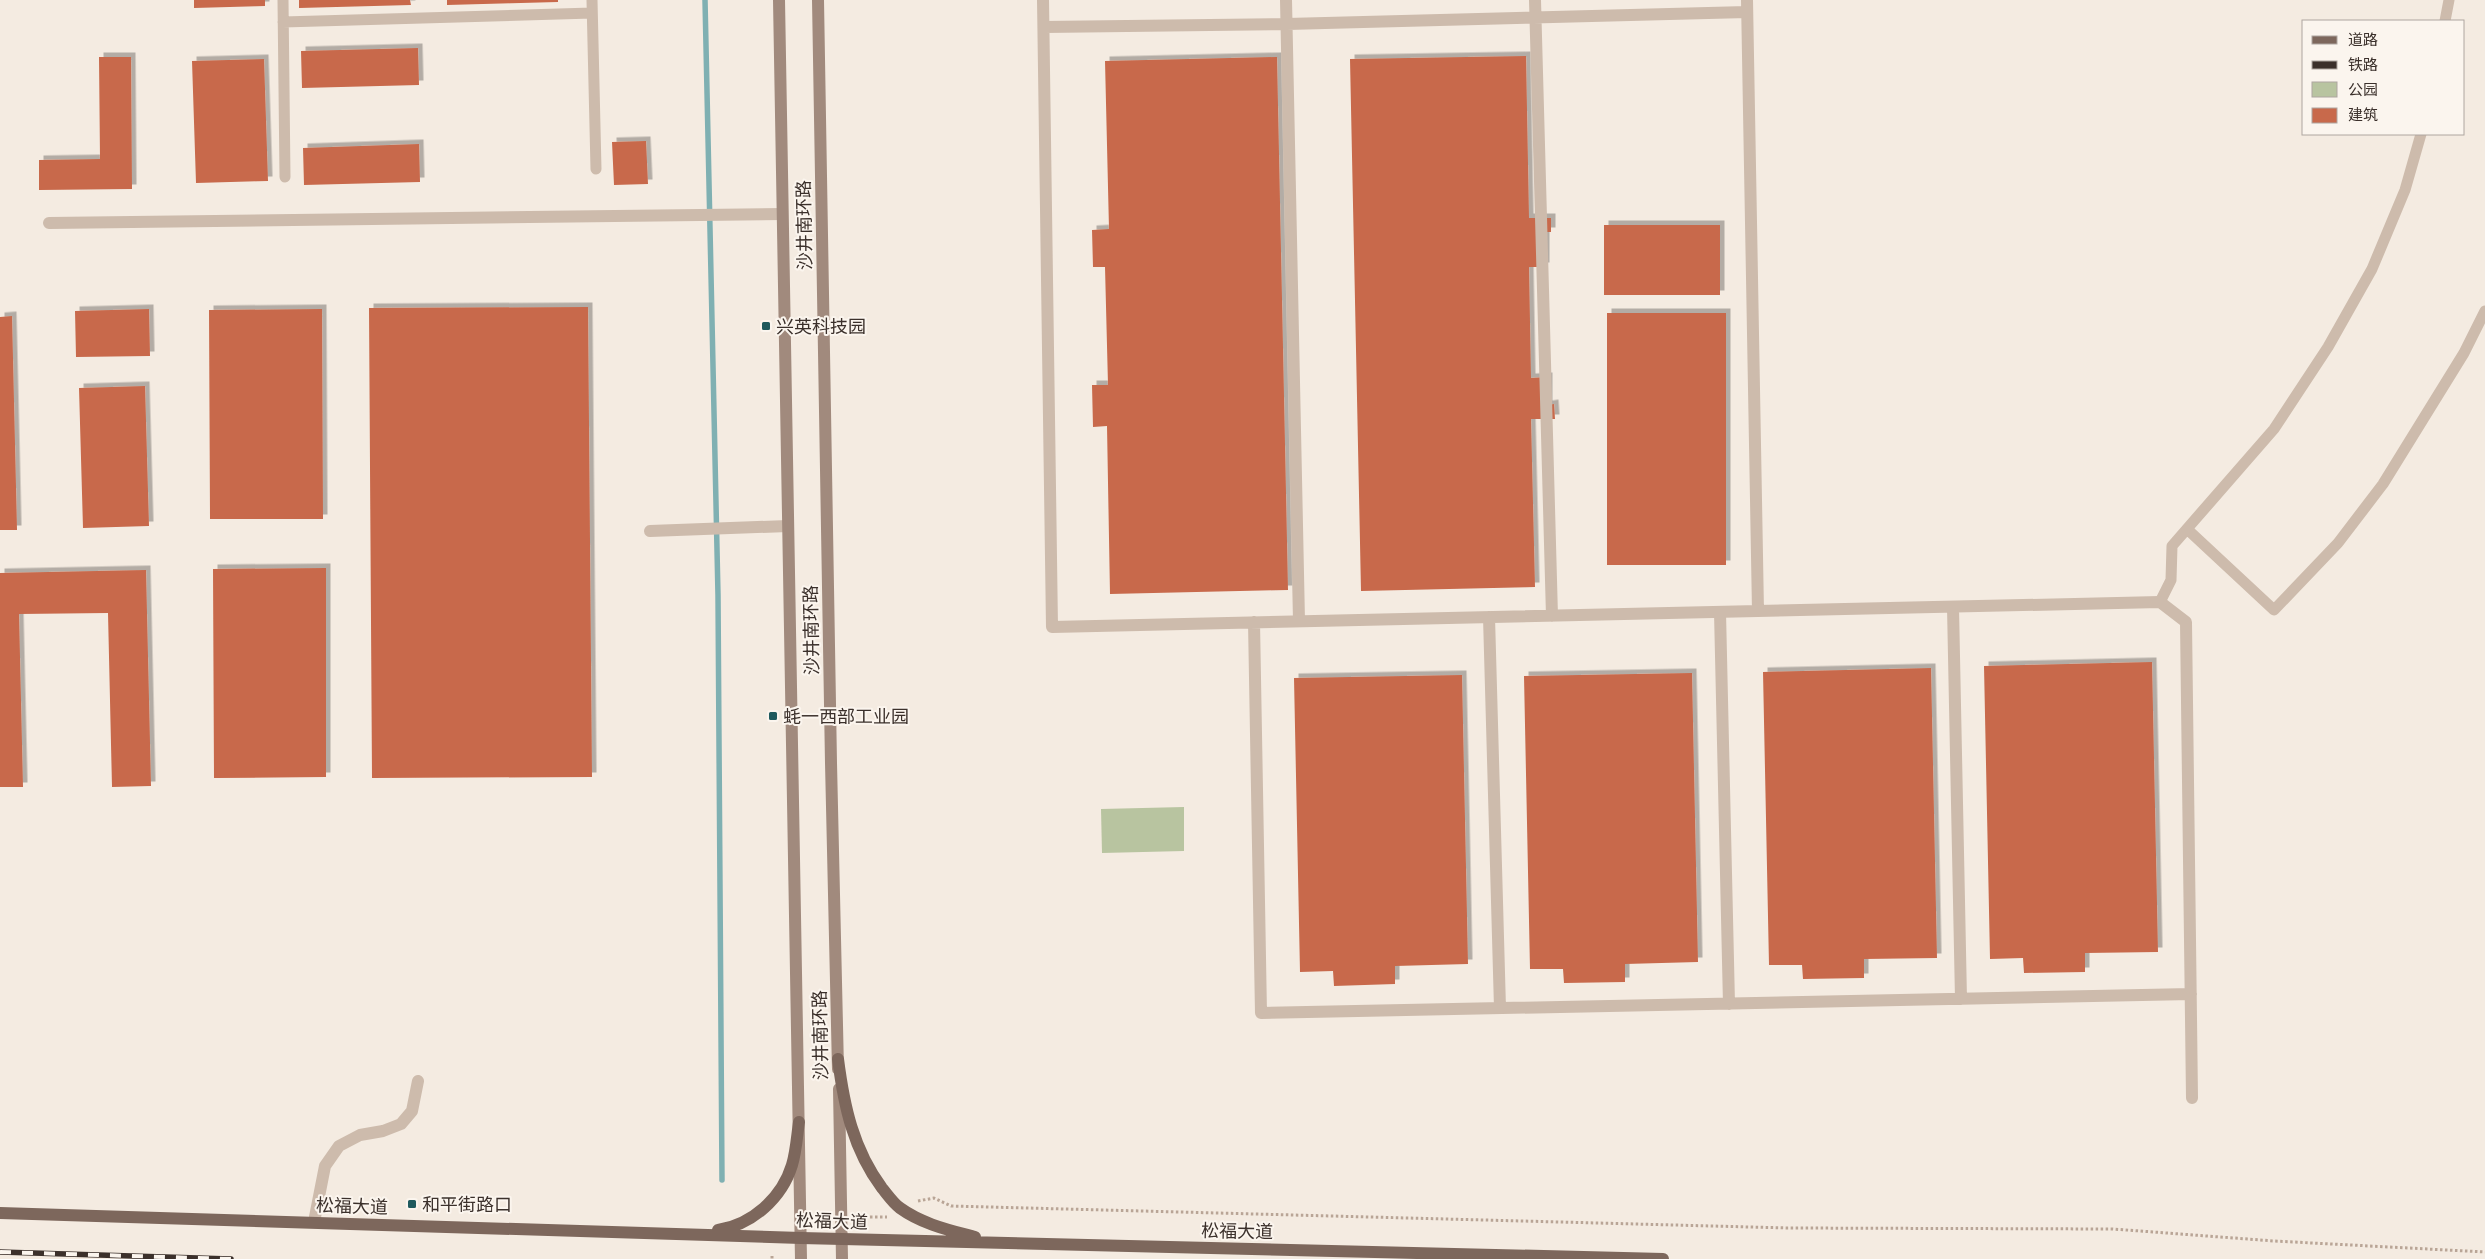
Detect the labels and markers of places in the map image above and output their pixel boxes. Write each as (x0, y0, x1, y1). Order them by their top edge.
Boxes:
place label: 兴英科技园 (776, 315, 866, 338)
marker: 兴英科技园 (760, 320, 772, 332)
place label: 蚝一西部工业园 (783, 705, 909, 728)
marker: 蚝一西部工业园 (767, 710, 779, 722)
place label: 和平街路口 (422, 1193, 512, 1216)
marker: 和平街路口 (406, 1198, 418, 1210)

